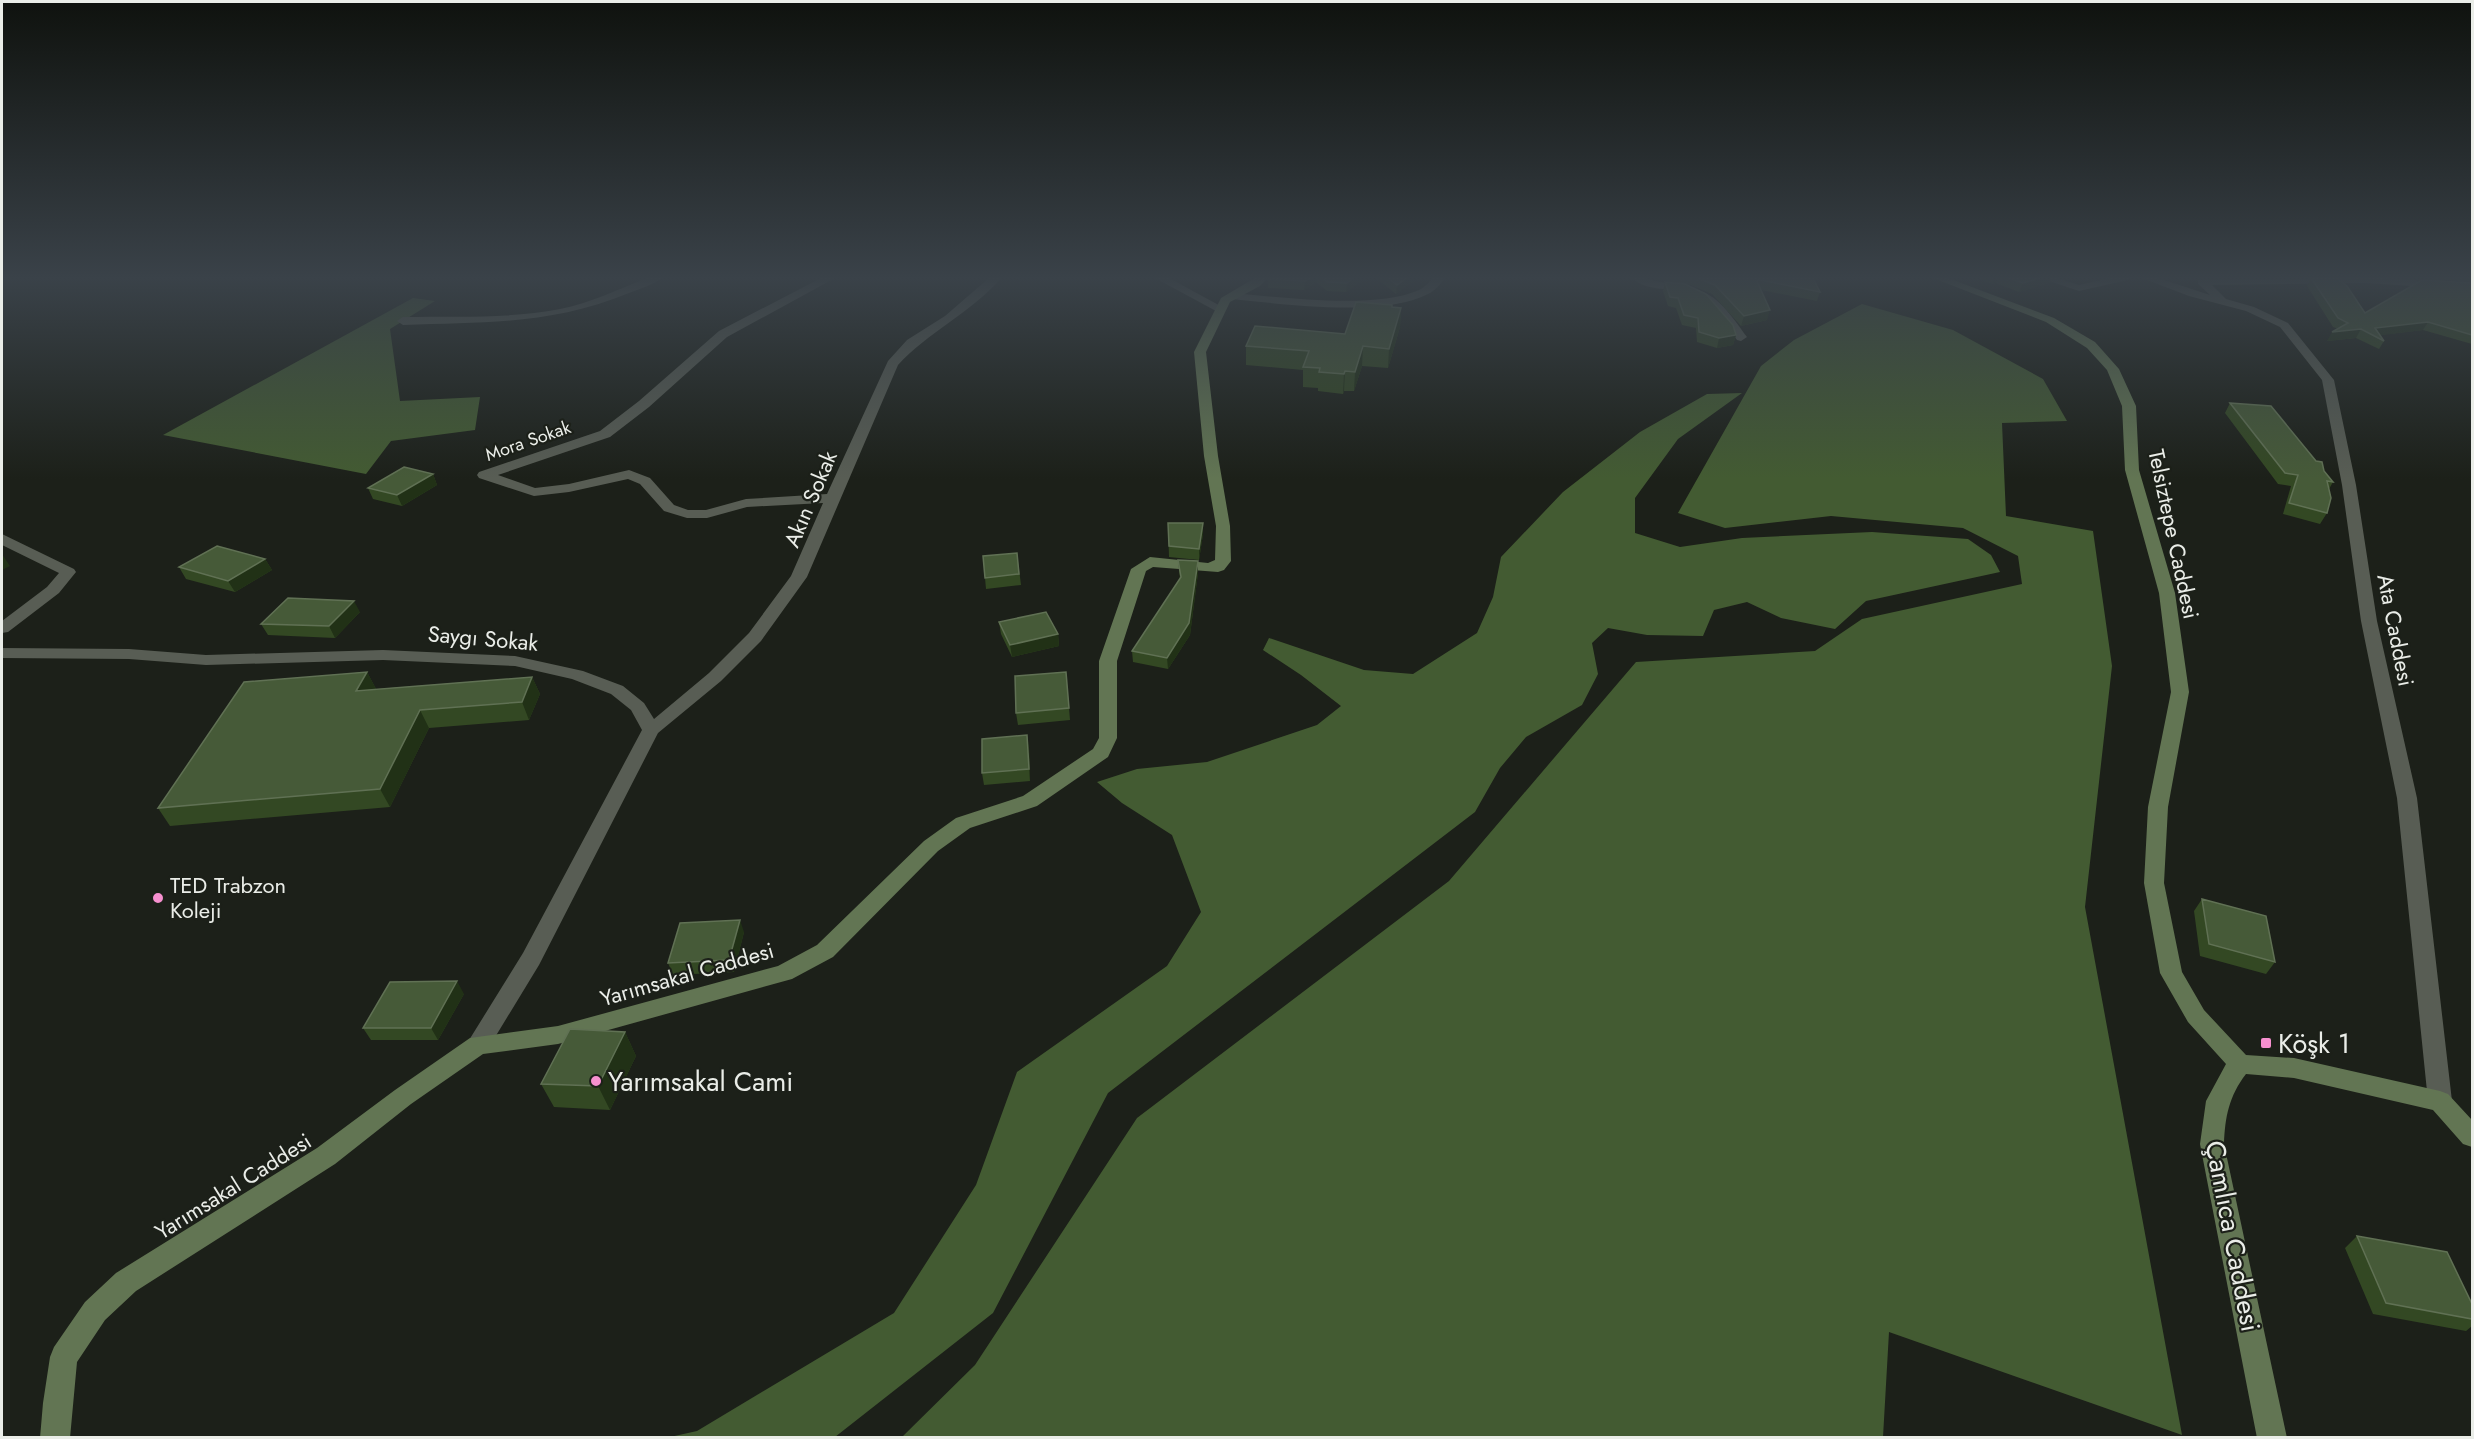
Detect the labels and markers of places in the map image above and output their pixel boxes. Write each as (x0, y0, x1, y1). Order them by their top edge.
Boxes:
place label: TED Trabzon Koleji (170, 869, 286, 926)
marker: TED Trabzon Koleji (151, 891, 165, 905)
place label: Köşk 1 (2278, 1024, 2350, 1063)
marker: Köşk 1 (2259, 1036, 2273, 1050)
place label: Yarımsakal Cami (608, 1062, 793, 1101)
marker: Yarımsakal Cami (589, 1074, 603, 1088)

